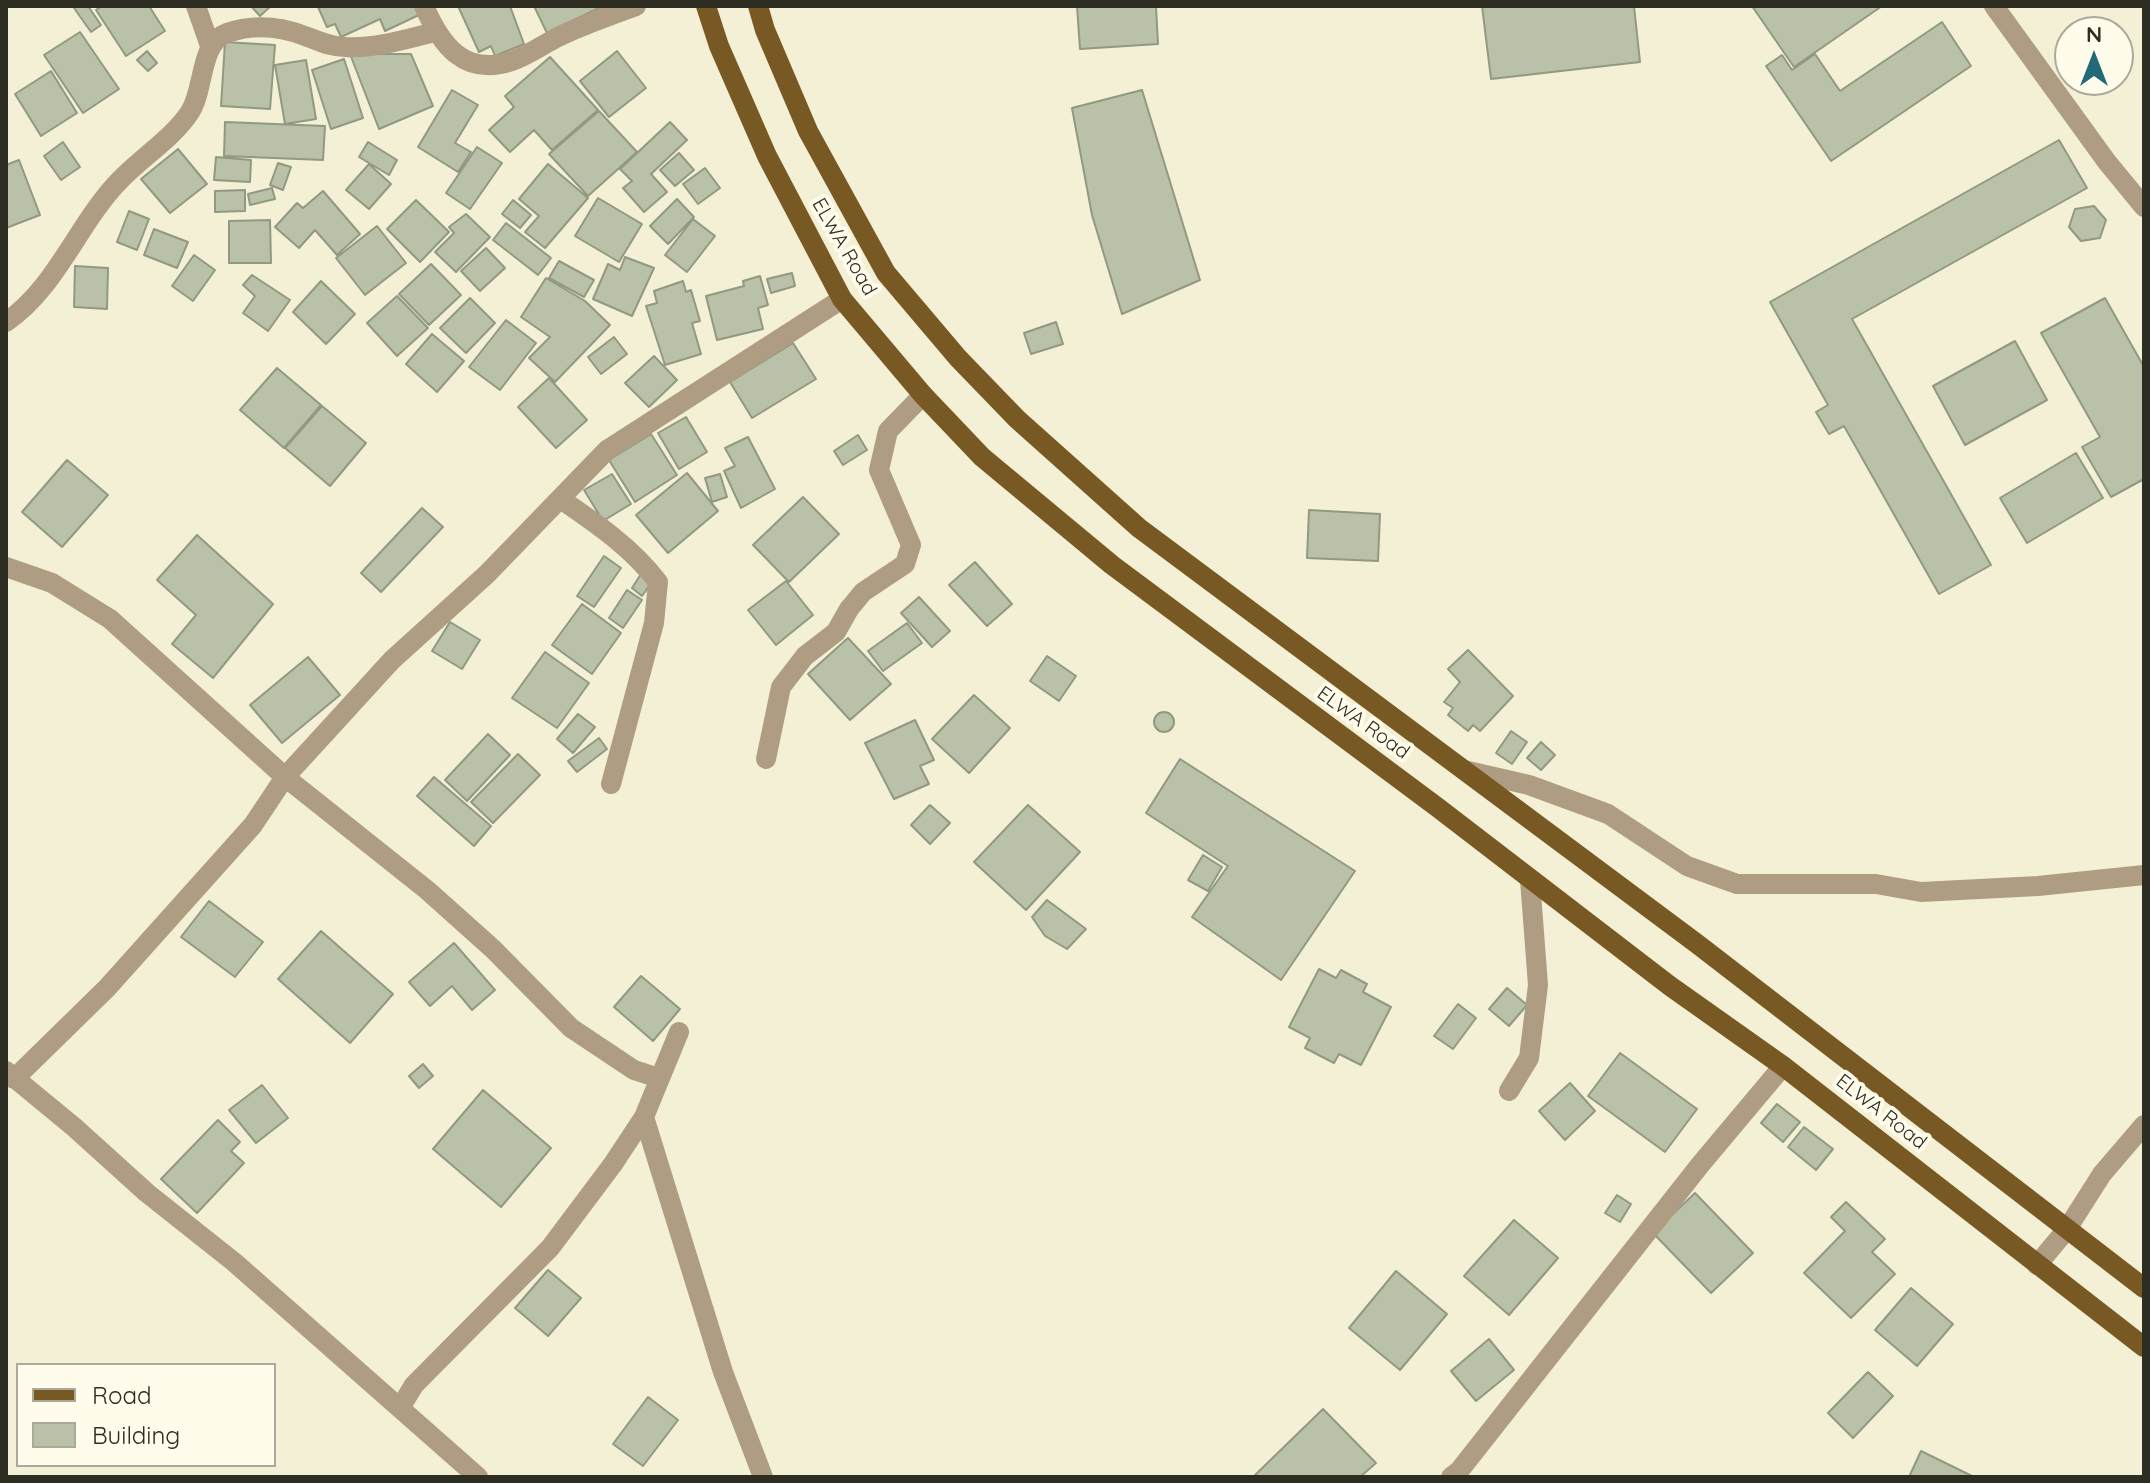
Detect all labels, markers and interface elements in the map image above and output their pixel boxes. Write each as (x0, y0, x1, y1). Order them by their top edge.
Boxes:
north arrow (2054, 16, 2134, 96)
text: N (2086, 20, 2102, 48)
street label: ELWA Road (807, 194, 881, 300)
street label: ELWA Road (1312, 681, 1414, 765)
street label: ELWA Road (1831, 1069, 1931, 1155)
legend (16, 1363, 276, 1467)
text: Road (92, 1380, 152, 1410)
text: Building (92, 1420, 180, 1450)

